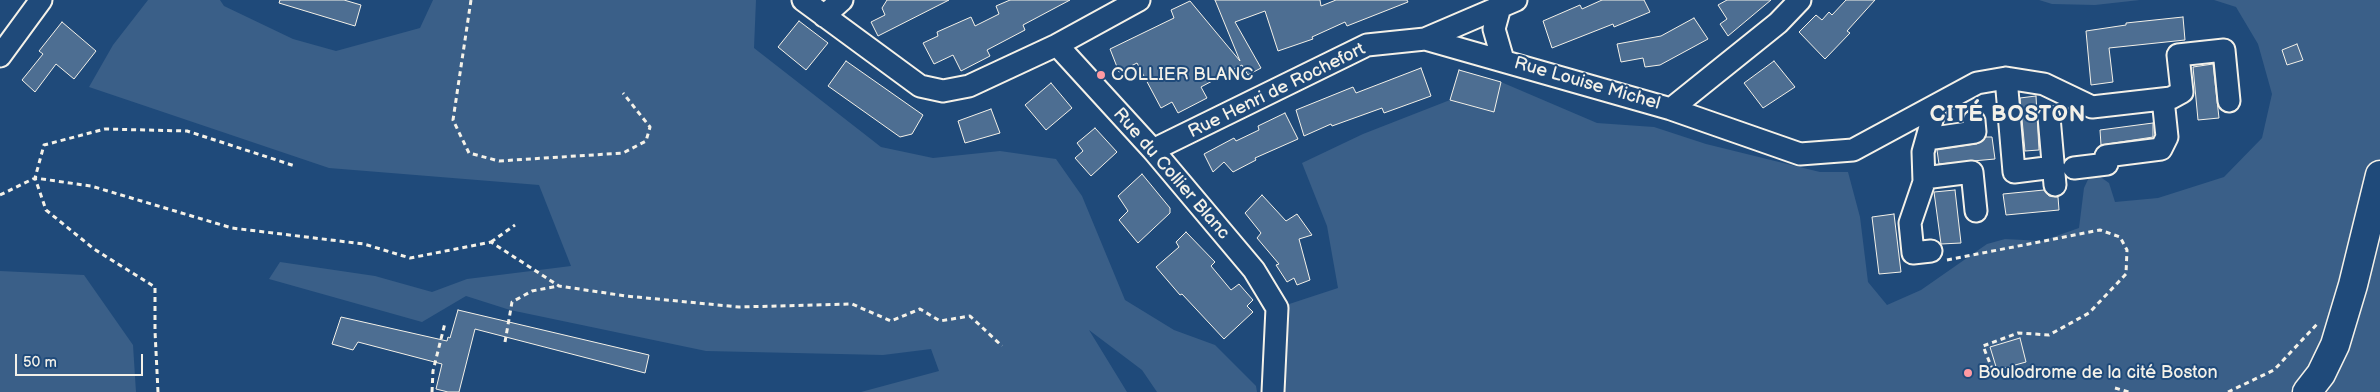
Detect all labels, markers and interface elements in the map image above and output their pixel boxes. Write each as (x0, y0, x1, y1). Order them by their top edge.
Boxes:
street label: Rue Henri de Rochefort (1185, 39, 1369, 143)
street label: Rue Louise Michel (1512, 53, 1662, 115)
place label: COLLIER BLANC (1111, 64, 1253, 86)
marker: COLLIER BLANC (1095, 69, 1107, 81)
district label: CITÉ BOSTON (1928, 102, 2088, 128)
street label: Rue du Collier Blanc (1108, 104, 1234, 244)
scale bar (18, 344, 145, 376)
text: 50 m (23, 353, 57, 372)
place label: Boulodrome de la cité Boston (1978, 362, 2218, 384)
marker: Boulodrome de la cité Boston (1962, 367, 1974, 379)

